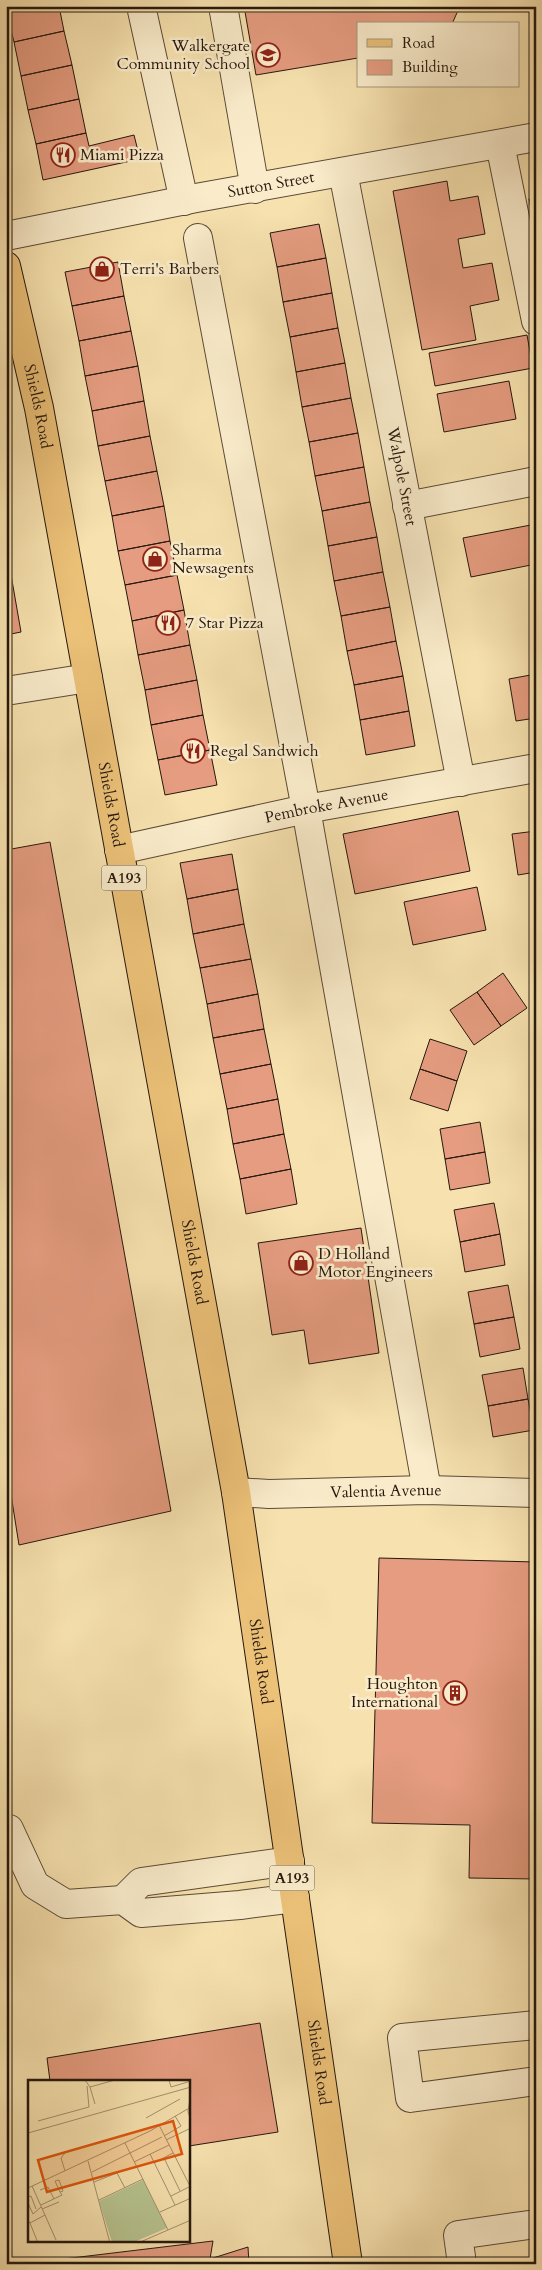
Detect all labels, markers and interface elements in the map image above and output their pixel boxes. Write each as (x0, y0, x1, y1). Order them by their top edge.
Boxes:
legend (357, 22, 520, 88)
text: Road (402, 33, 435, 53)
place label: Walkergate Community School (116, 35, 250, 75)
school or university icon: Walkergate Community School (255, 42, 281, 68)
text: Building (402, 57, 458, 77)
restaurant icon: Miami Pizza (50, 142, 76, 168)
place label: Miami Pizza (80, 144, 164, 166)
street label: Sutton Street (226, 166, 316, 203)
shop icon: Terri's Barbers (89, 256, 115, 282)
place label: Terri's Barbers (120, 258, 219, 280)
street label: Shields Road (18, 362, 57, 451)
street label: Walpole Street (381, 424, 422, 528)
place label: Sharma Newsagents (172, 539, 254, 579)
shop icon: Sharma Newsagents (142, 546, 168, 572)
restaurant icon: 7 Star Pizza (155, 610, 181, 636)
place label: 7 Star Pizza (186, 612, 264, 634)
restaurant icon: Regal Sandwich (180, 738, 206, 764)
place label: Regal Sandwich (210, 740, 319, 762)
street label: Shields Road (93, 760, 130, 849)
street label: Pembroke Avenue (262, 784, 390, 829)
road number: A193 (102, 866, 146, 890)
street label: Shields Road (176, 1218, 213, 1307)
place label: D Holland Motor Engineers (318, 1243, 433, 1283)
shop icon: D Holland Motor Engineers (288, 1250, 314, 1276)
street label: Valentia Avenue (330, 1479, 442, 1503)
street label: Shields Road (244, 1618, 278, 1706)
place label: Houghton International (351, 1673, 438, 1713)
building icon: Houghton International (442, 1680, 468, 1706)
road number: A193 (270, 1866, 314, 1890)
street label: Shields Road (302, 2018, 336, 2107)
inset map (28, 2080, 190, 2242)

